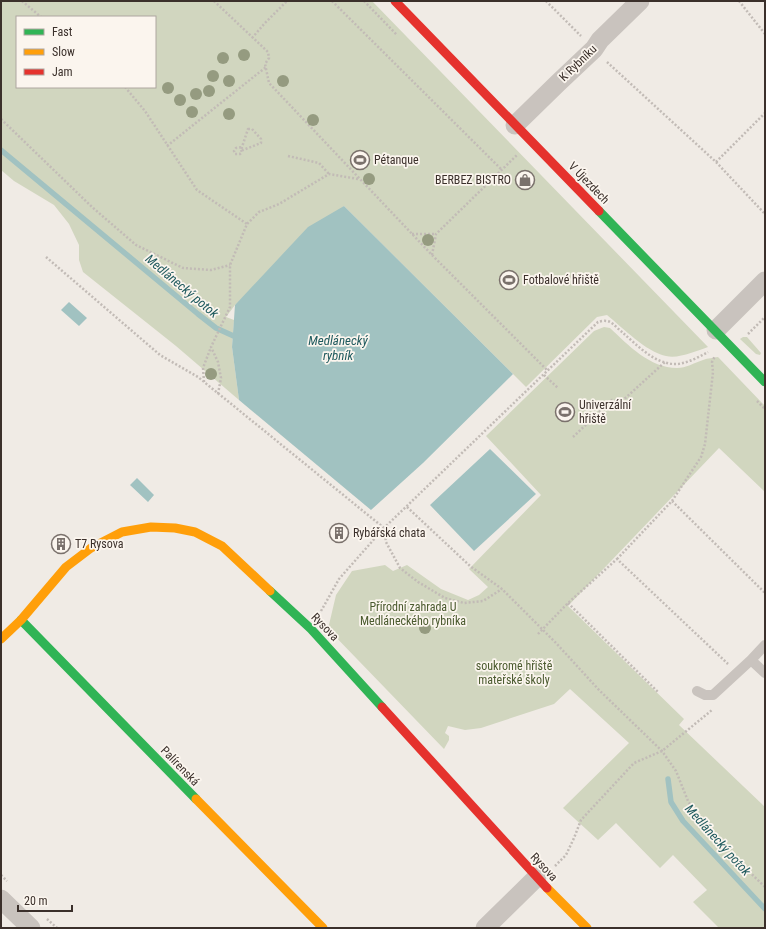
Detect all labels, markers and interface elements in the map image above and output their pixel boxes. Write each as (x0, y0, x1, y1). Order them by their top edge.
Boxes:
legend (16, 16, 156, 88)
text: Fast (52, 25, 73, 39)
street label: K Rybníku (556, 42, 600, 84)
text: Slow (52, 45, 75, 59)
text: Jam (52, 65, 73, 79)
sports icon: Pétanque (349, 149, 371, 171)
place label: Pétanque (374, 153, 419, 167)
street label: V Újezdech (566, 159, 613, 207)
shop icon: BERBEZ BISTRO (514, 169, 536, 191)
place label: BERBEZ BISTRO (435, 173, 511, 187)
water label: Medlánecký potok (143, 251, 222, 321)
sports icon: Fotbalové hřiště (498, 269, 520, 291)
place label: Fotbalové hřiště (523, 273, 599, 287)
water label: Medlánecký rybník (308, 333, 368, 363)
place label: Univerzální hřiště (579, 398, 632, 426)
sports icon: Univerzální hřiště (554, 401, 576, 423)
building icon: Rybářská chata (328, 522, 350, 544)
place label: Rybářská chata (353, 526, 426, 540)
building icon: T7 Rysova (50, 533, 72, 555)
place label: T7 Rysova (75, 537, 124, 551)
park label: Přírodní zahrada U Medláneckého rybníka (360, 600, 466, 628)
street label: Rysova (308, 610, 342, 644)
park label: soukromé hřiště mateřské školy (476, 659, 553, 687)
street label: Palírenská (158, 743, 202, 789)
water label: Medlánecký potok (682, 801, 754, 879)
street label: Rysova (527, 850, 561, 884)
scale bar (18, 887, 72, 913)
text: 20 m (24, 894, 48, 908)

